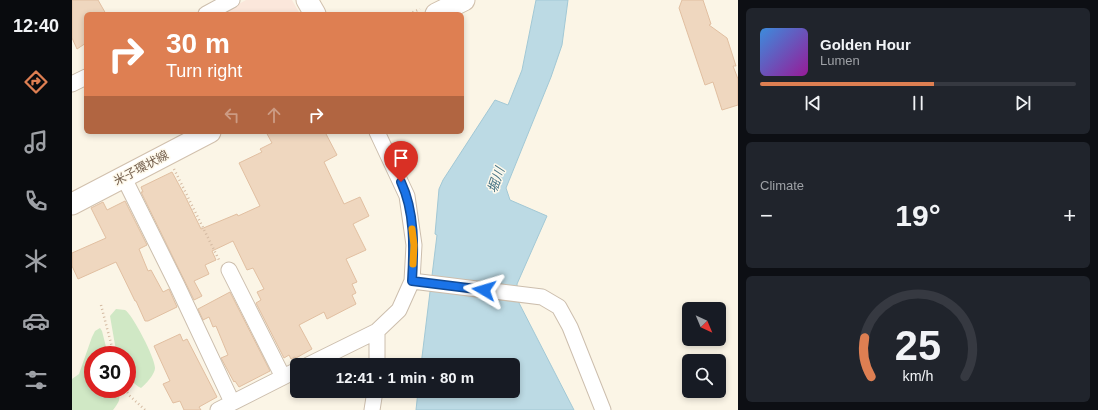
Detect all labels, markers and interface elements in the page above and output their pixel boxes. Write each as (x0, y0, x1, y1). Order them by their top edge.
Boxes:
text: 12:40 (13, 16, 59, 36)
icon: right (100, 28, 152, 80)
text: 30 m (166, 28, 230, 59)
text: Golden Hour (820, 36, 911, 53)
text: Lumen (820, 53, 860, 68)
text: Turn right (166, 61, 242, 81)
icon: directions (22, 68, 50, 96)
icon: previous (802, 92, 824, 114)
icon: pause (907, 92, 929, 114)
icon: next (1012, 92, 1034, 114)
icon: left (221, 104, 243, 126)
icon: ahead (263, 104, 285, 126)
icon: right (305, 104, 327, 126)
icon: music (22, 128, 50, 156)
pin (384, 141, 418, 182)
icon: arrive (390, 147, 412, 169)
street label: 米子環状線 (111, 148, 171, 188)
water label: 堀川 (485, 163, 508, 195)
text: Climate (760, 178, 804, 193)
icon: phone (22, 187, 50, 215)
text: 19° (895, 199, 941, 232)
text: − (760, 203, 773, 228)
text: + (1063, 203, 1076, 228)
icon: climate (22, 247, 50, 275)
position arrow (463, 269, 505, 311)
north arrow (682, 302, 726, 346)
map controls (682, 302, 726, 398)
icon: car (22, 307, 50, 335)
text: 25 (895, 322, 941, 369)
speed limit sign: 30 (84, 346, 136, 398)
button: search (682, 354, 726, 398)
icon: filters (22, 366, 50, 394)
text: km/h (903, 368, 934, 384)
text: 12:41 · 1 min · 80 m (336, 369, 474, 386)

